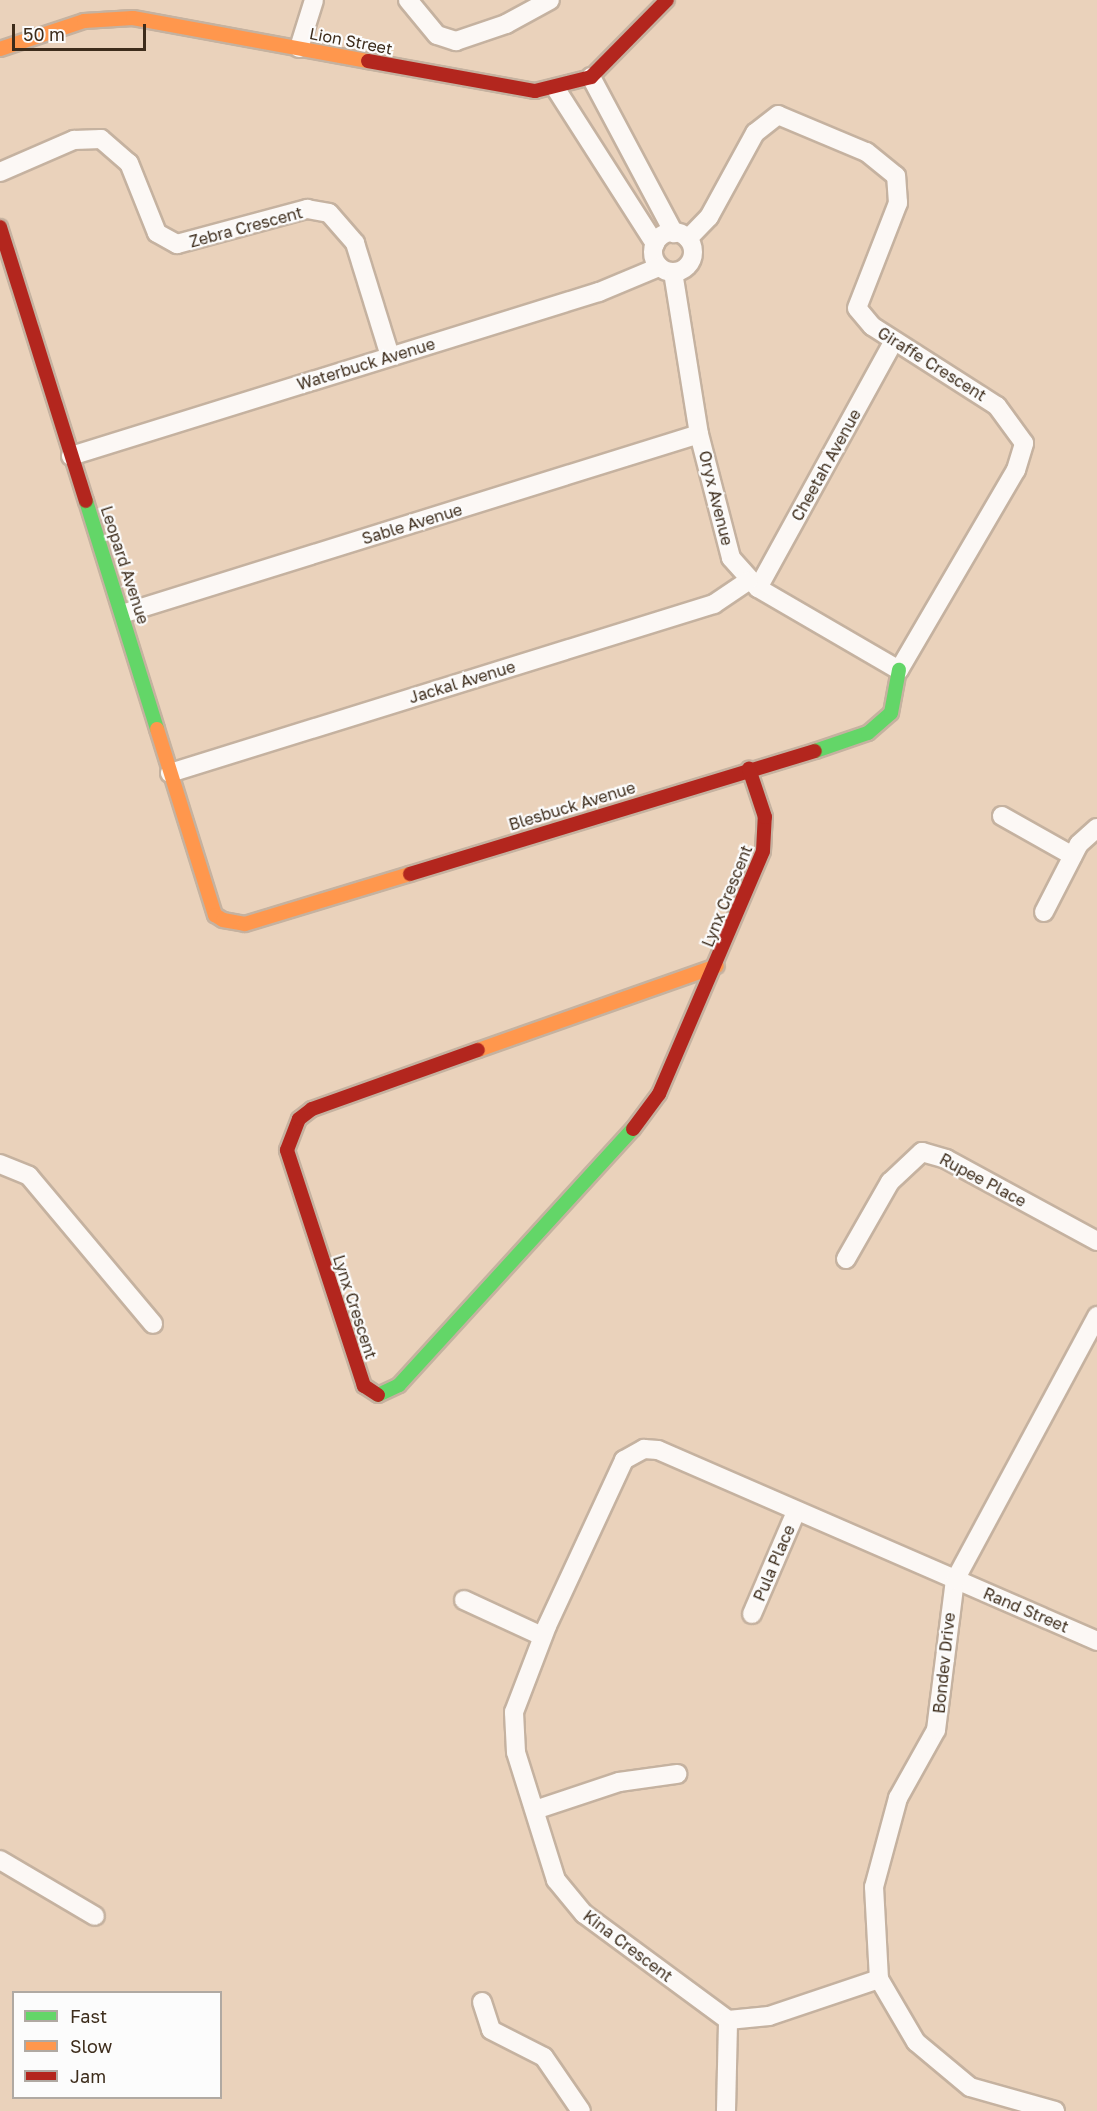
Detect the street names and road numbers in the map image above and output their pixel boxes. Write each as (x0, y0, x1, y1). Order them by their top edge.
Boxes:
street label: Lion Street (308, 24, 394, 58)
street label: Zebra Crescent (187, 203, 305, 251)
street label: Giraffe Crescent (874, 323, 990, 405)
street label: Waterbuck Avenue (295, 334, 437, 394)
street label: Cheetah Avenue (787, 406, 865, 524)
street label: Oryx Avenue (695, 449, 737, 547)
street label: Sable Avenue (360, 500, 464, 548)
street label: Leopard Avenue (97, 503, 153, 627)
street label: Jackal Avenue (407, 657, 517, 707)
street label: Blesbuck Avenue (506, 778, 638, 834)
street label: Lynx Crescent (698, 842, 756, 950)
street label: Rupee Place (936, 1149, 1030, 1211)
street label: Lynx Crescent (329, 1253, 381, 1361)
street label: Pula Place (749, 1522, 799, 1604)
street label: Rand Street (980, 1583, 1072, 1637)
street label: Bondev Drive (929, 1611, 959, 1715)
street label: Kina Crescent (579, 1906, 677, 1986)

